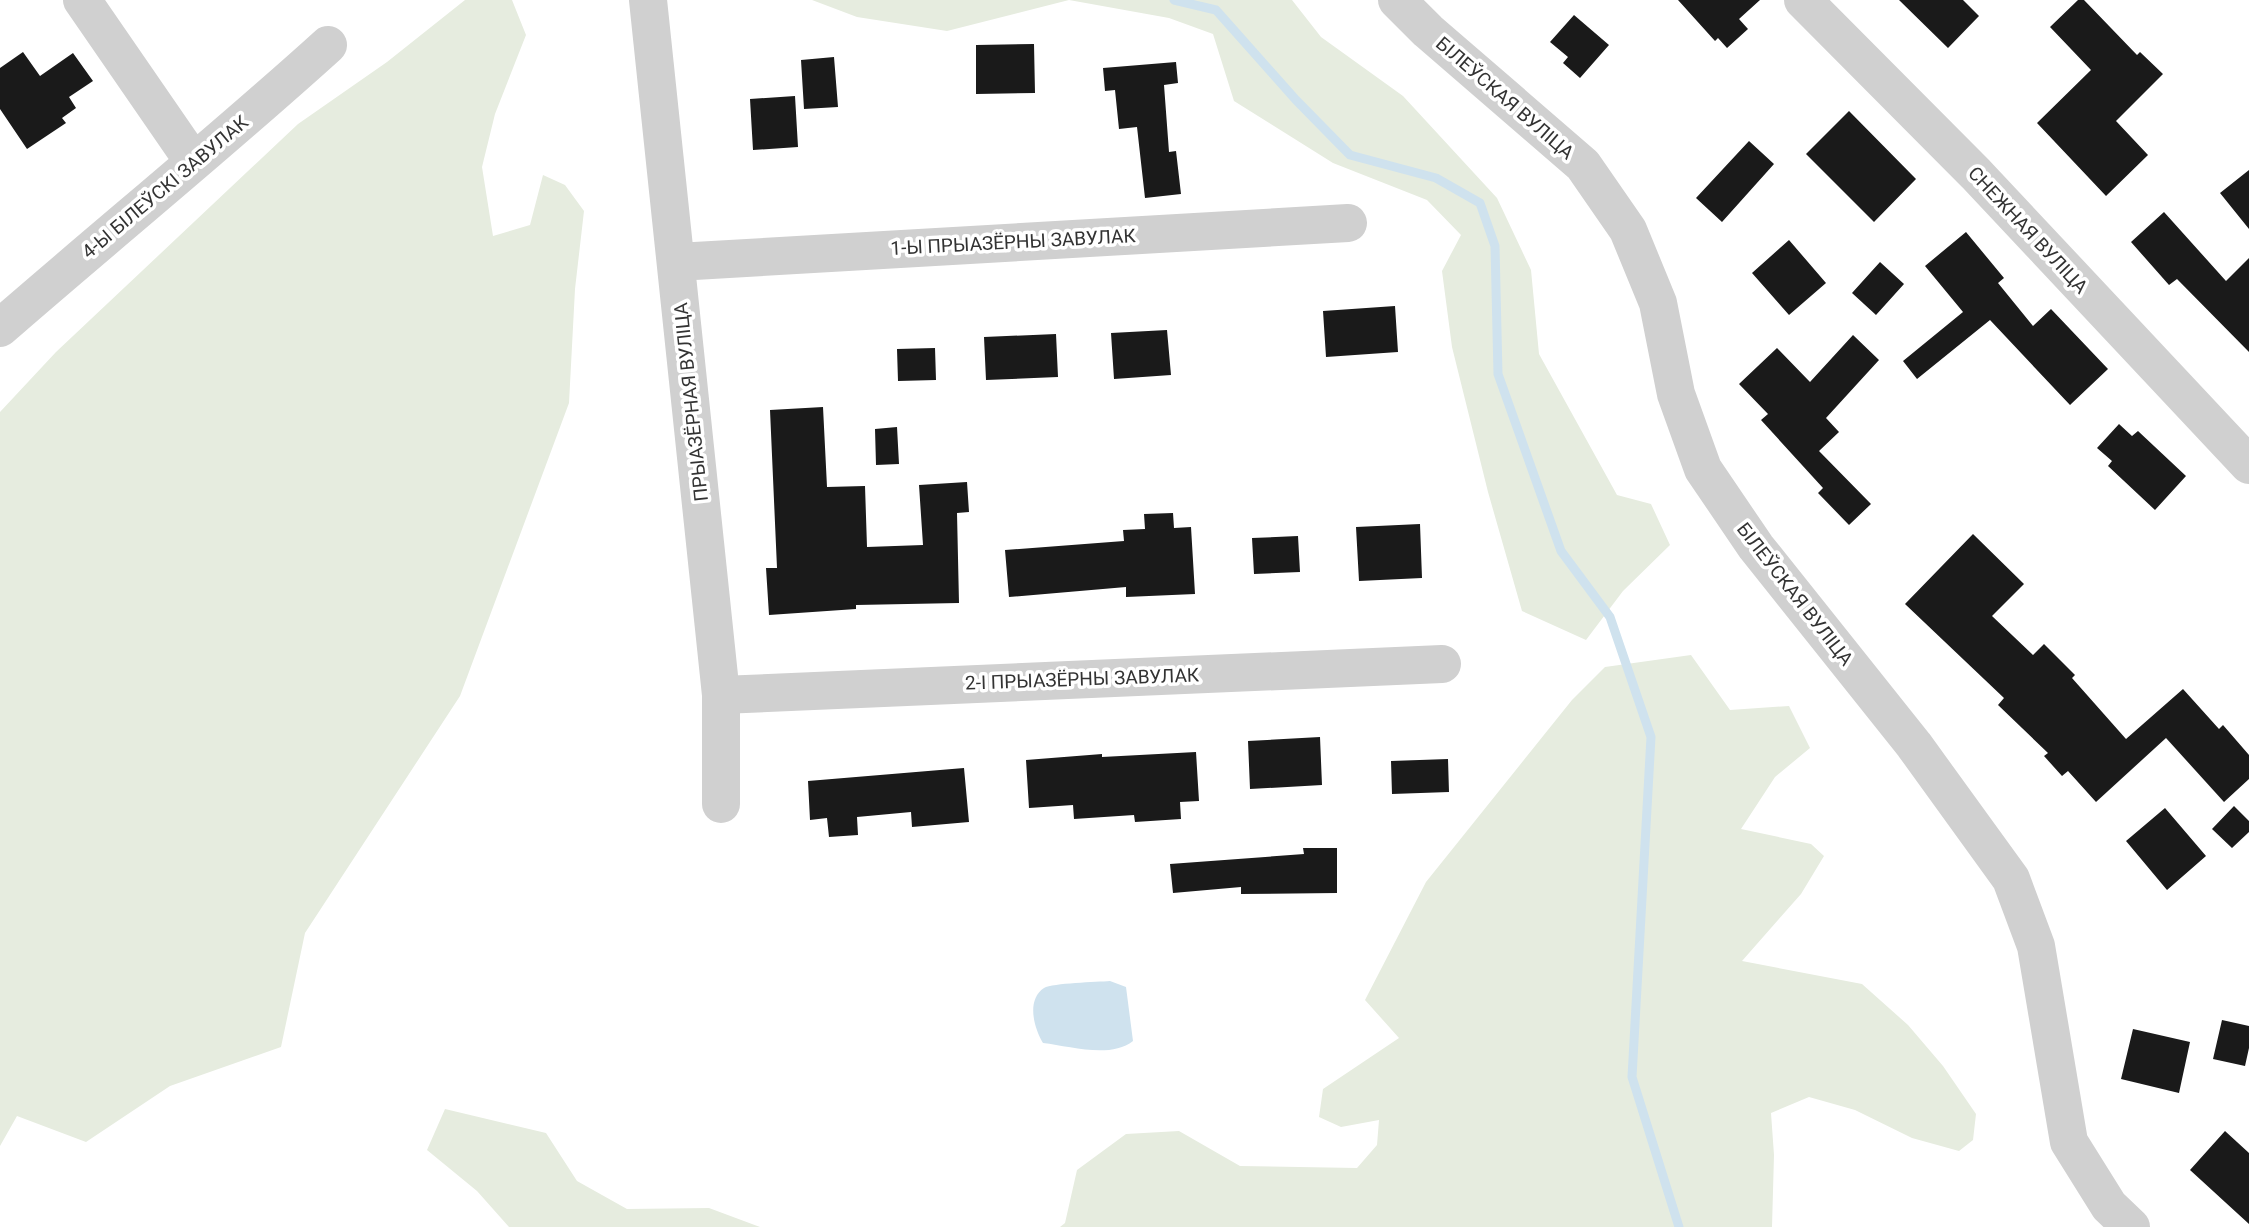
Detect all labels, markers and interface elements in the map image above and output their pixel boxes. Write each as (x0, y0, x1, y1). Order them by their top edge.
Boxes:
street label: БІЛЕЎСКАЯ ВУЛІЦА (1431, 32, 1579, 165)
street label: 4-Ы БІЛЕЎСКІ ЗАВУЛАК (77, 110, 253, 263)
street label: СНЕЖНАЯ ВУЛІЦА (1963, 162, 2093, 299)
street label: 1-Ы ПРЫАЗЁРНЫ ЗАВУЛАК (890, 224, 1137, 260)
street label: ПРЫАЗЁРНАЯ ВУЛІЦА (669, 301, 713, 503)
street label: БІЛЕЎСКАЯ ВУЛІЦА (1732, 518, 1858, 671)
street label: 2-І ПРЫАЗЁРНЫ ЗАВУЛАК (965, 663, 1200, 695)

